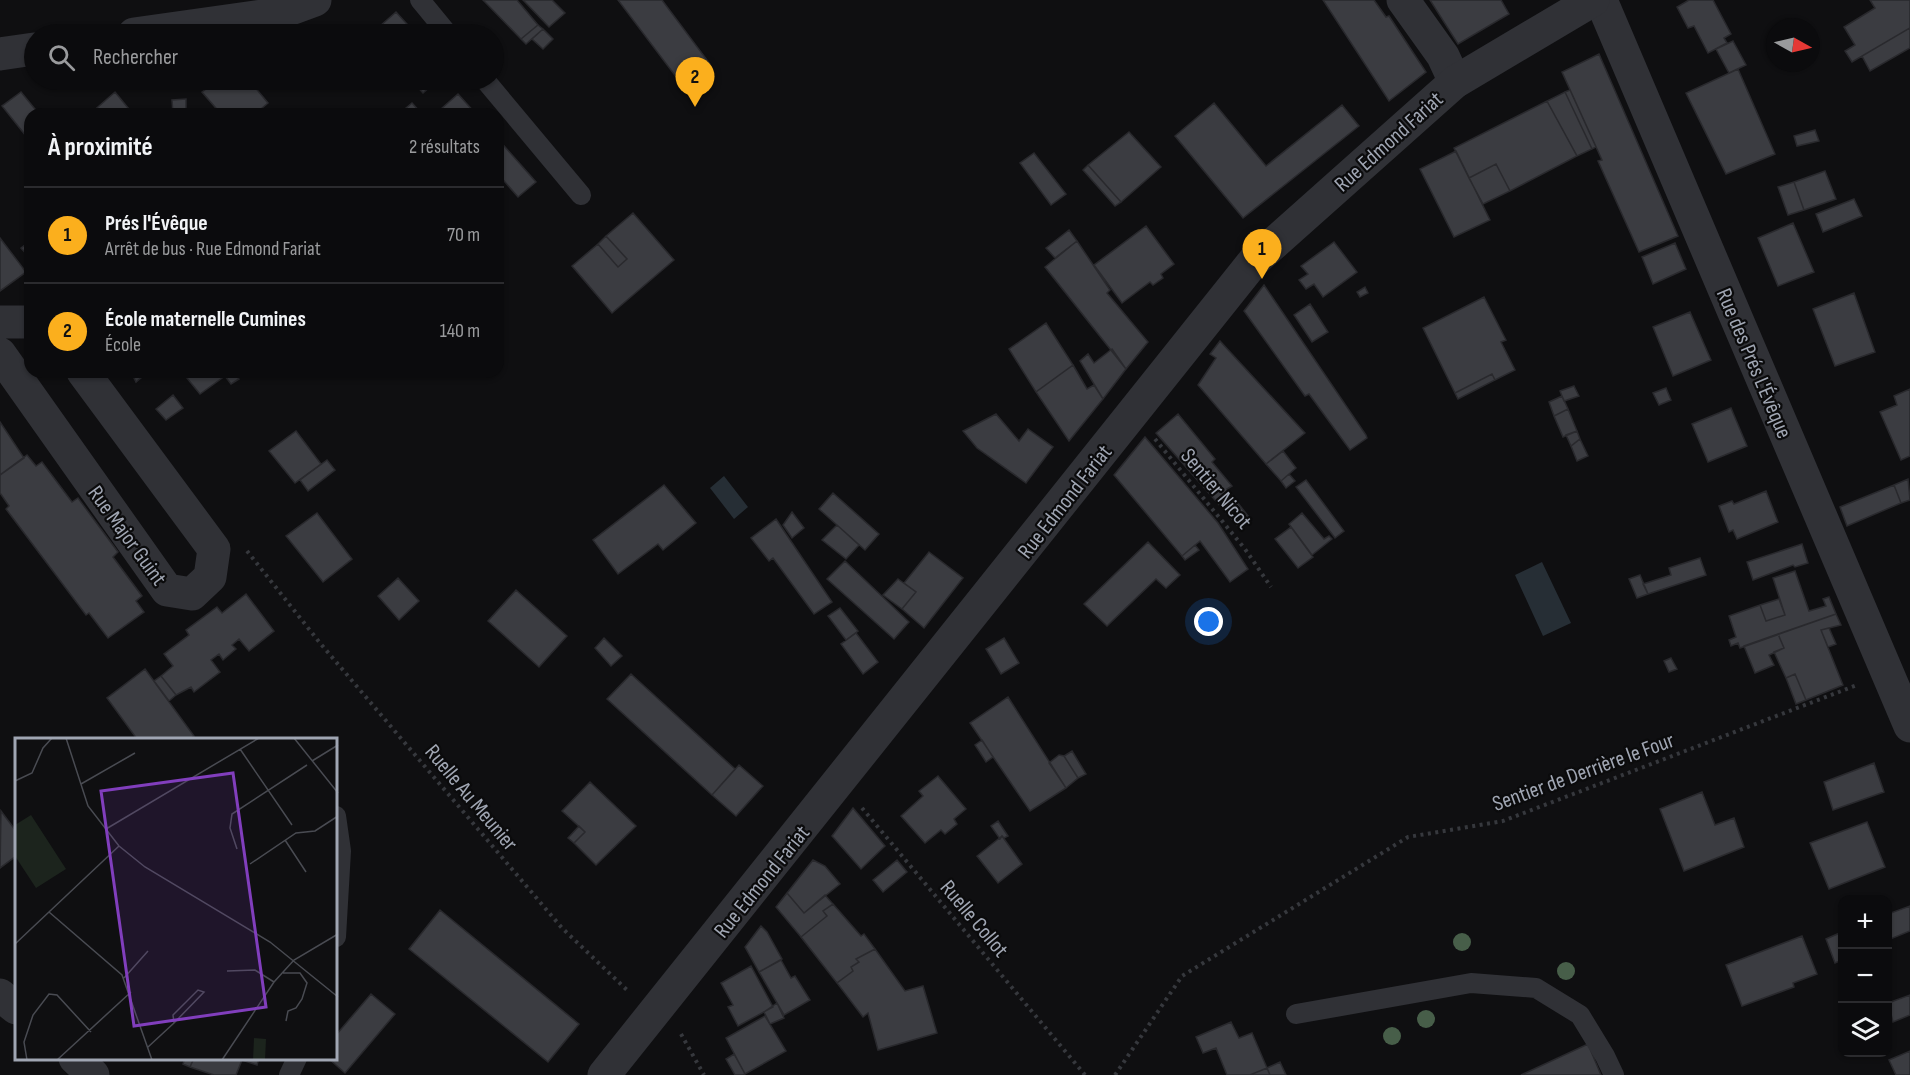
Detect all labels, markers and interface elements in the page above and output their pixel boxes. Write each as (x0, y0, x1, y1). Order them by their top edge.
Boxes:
north arrow (1766, 18, 1820, 72)
search box (24, 24, 504, 90)
icon: search (45, 41, 78, 74)
text: Rechercher (93, 44, 178, 71)
pin: 2 (676, 57, 714, 107)
street label: Rue Edmond Fariat (1329, 86, 1449, 198)
text: À proximité (48, 132, 153, 163)
text: 2 résultats (409, 135, 480, 159)
text: Prés l'Évêque (105, 210, 208, 237)
text: 1 (64, 223, 71, 247)
text: 70 m (447, 223, 480, 247)
pin: 1 (1242, 230, 1282, 279)
text: Arrêt de bus · Rue Edmond Fariat (105, 237, 321, 261)
street label: Rue des Prés L'Évêque (1710, 284, 1797, 443)
text: École maternelle Cumines (105, 306, 306, 333)
text: 2 (63, 319, 72, 343)
text: 140 m (440, 319, 480, 343)
text: École (105, 333, 141, 357)
street label: Rue Edmond Fariat (1012, 439, 1118, 564)
street label: Sentier Nicot (1174, 443, 1258, 535)
street label: Rue Major Guint (82, 481, 172, 591)
your location (1194, 607, 1223, 636)
street label: Sentier de Derrière le Four (1489, 727, 1678, 818)
inset map (15, 738, 338, 1060)
street label: Ruelle Au Meunier (419, 739, 523, 857)
street label: Rue Edmond Fariat (709, 820, 816, 944)
street label: Ruelle Collot (934, 875, 1014, 963)
map controls (1838, 895, 1892, 1057)
button: + (1838, 895, 1892, 949)
button: − (1838, 949, 1892, 1003)
button: layers (1838, 1003, 1892, 1057)

